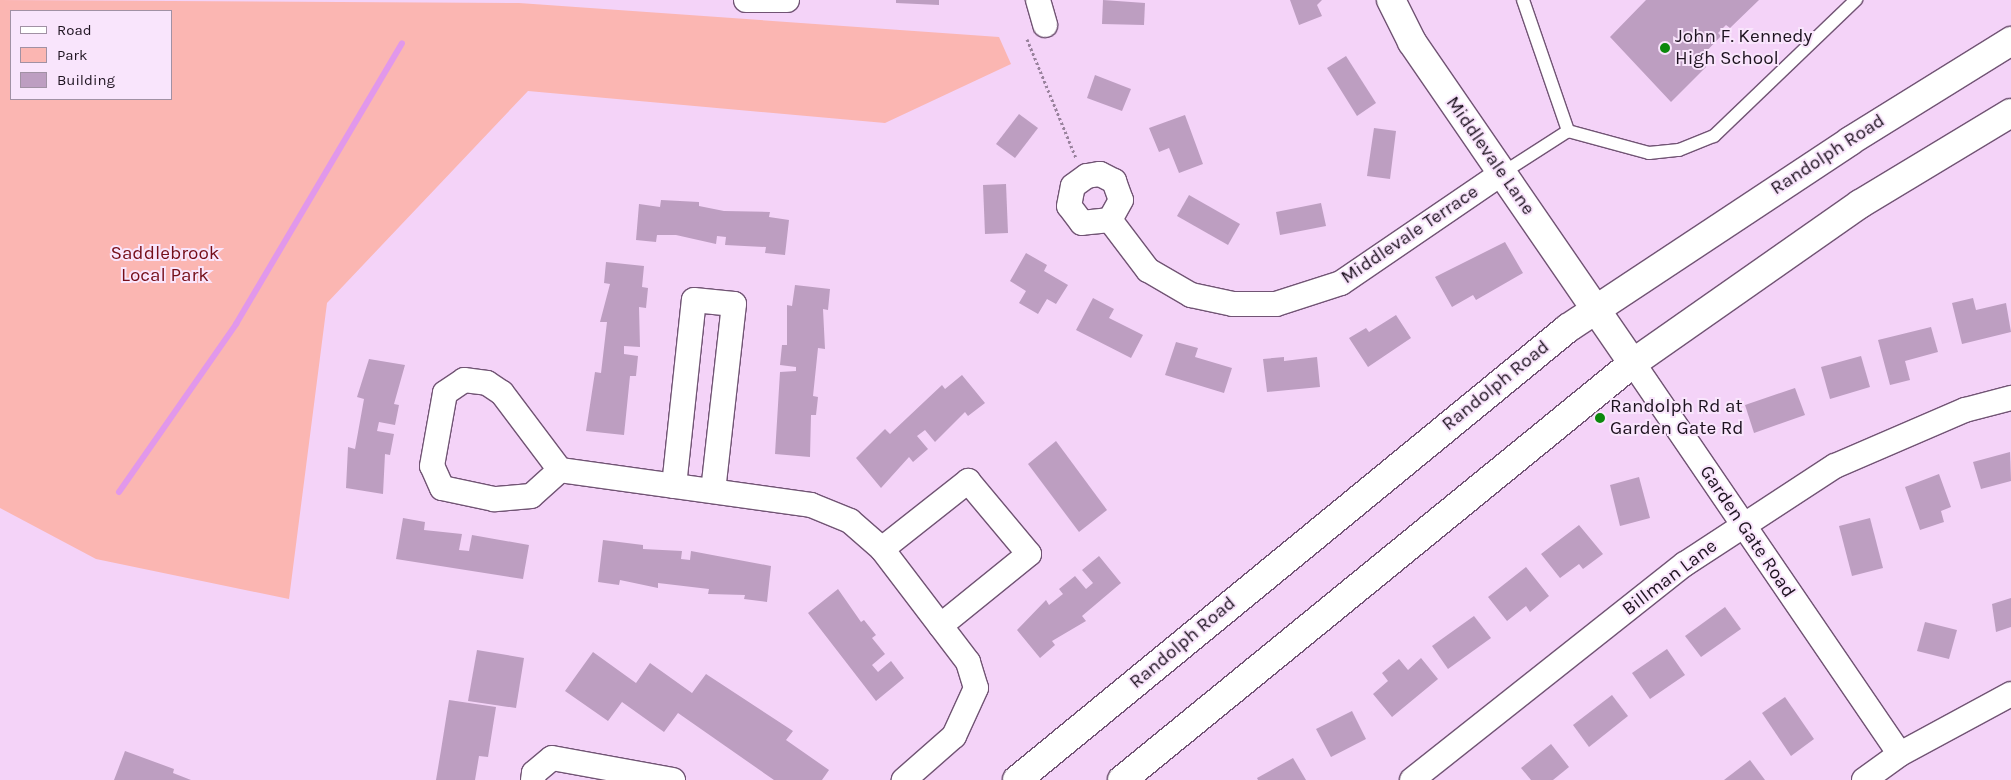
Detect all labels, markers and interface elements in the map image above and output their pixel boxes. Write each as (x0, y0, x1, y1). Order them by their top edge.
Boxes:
legend (10, 10, 172, 100)
text: Road (57, 21, 92, 39)
place label: John F. Kennedy High School (1675, 26, 1812, 70)
marker: John F. Kennedy High School (1659, 42, 1671, 54)
text: Park (57, 46, 87, 64)
text: Building (57, 71, 115, 89)
street label: Middlevale Lane (1441, 92, 1539, 220)
street label: Randolph Road (1767, 110, 1889, 200)
street label: Middlevale Terrace (1337, 181, 1483, 289)
park label: Saddlebrook Local Park (110, 243, 220, 287)
street label: Randolph Road (1438, 336, 1554, 436)
place label: Randolph Rd at Garden Gate Rd (1610, 396, 1744, 440)
marker: Randolph Rd at Garden Gate Rd (1594, 412, 1606, 424)
street label: Garden Gate Road (1694, 462, 1800, 602)
street label: Billman Lane (1618, 535, 1722, 621)
street label: Randolph Road (1125, 592, 1241, 694)

